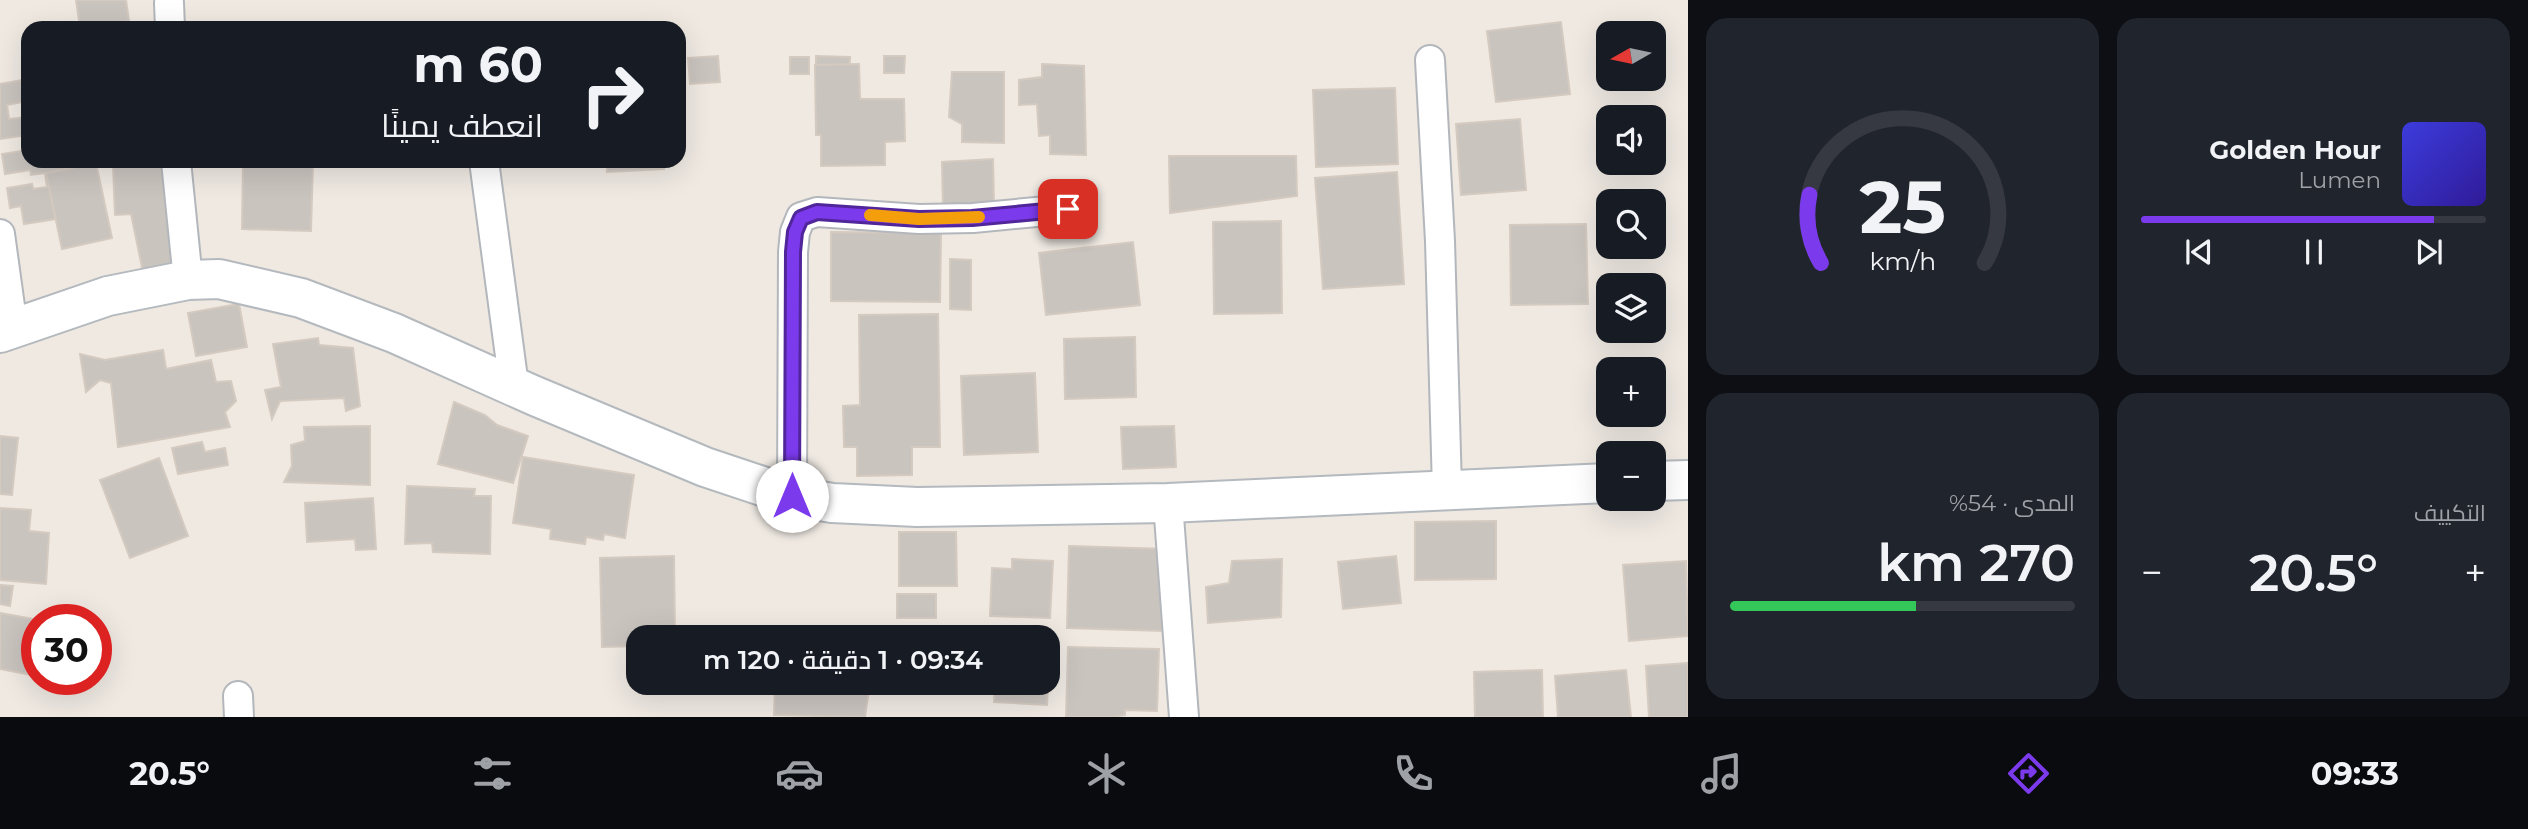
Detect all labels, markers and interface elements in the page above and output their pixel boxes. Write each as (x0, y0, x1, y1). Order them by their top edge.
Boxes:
north arrow (1596, 21, 1666, 91)
map controls (1596, 21, 1666, 511)
text: 60 m (413, 35, 543, 94)
icon: right (567, 49, 658, 140)
button: sound (1596, 105, 1666, 175)
text: انعطف يمينًا (381, 106, 543, 145)
text: Golden Hour (2209, 134, 2381, 166)
text: 25 (1859, 163, 1946, 251)
text: Lumen (2298, 166, 2381, 194)
pin (1038, 179, 1098, 239)
button: search (1596, 189, 1666, 259)
icon: arrive (1049, 190, 1087, 228)
icon: previous (2180, 233, 2218, 271)
icon: pause (2295, 233, 2333, 271)
icon: next (2410, 233, 2448, 271)
text: km/h (1869, 246, 1936, 276)
button: layers (1596, 273, 1666, 343)
button: + (1596, 357, 1666, 427)
button: − (1596, 441, 1666, 511)
position arrow (755, 459, 829, 533)
text: المدى · 54% (1949, 489, 2075, 517)
text: التكييف (2414, 499, 2486, 527)
text: 270 km (1877, 531, 2075, 594)
text: 20.5° (2249, 541, 2378, 604)
text: − (2141, 549, 2163, 596)
text: + (2464, 549, 2486, 596)
speed limit sign: 30 (21, 604, 112, 695)
text: 09:34 · 1 دقيقة · 120 m (703, 644, 983, 676)
icon: filters (468, 749, 517, 798)
icon: car (775, 749, 824, 798)
icon: climate (1082, 749, 1131, 798)
icon: phone (1389, 749, 1438, 798)
icon: music (1697, 749, 1746, 798)
icon: directions (2004, 749, 2053, 798)
text: 20.5° (129, 754, 210, 793)
text: 09:33 (2311, 754, 2399, 793)

